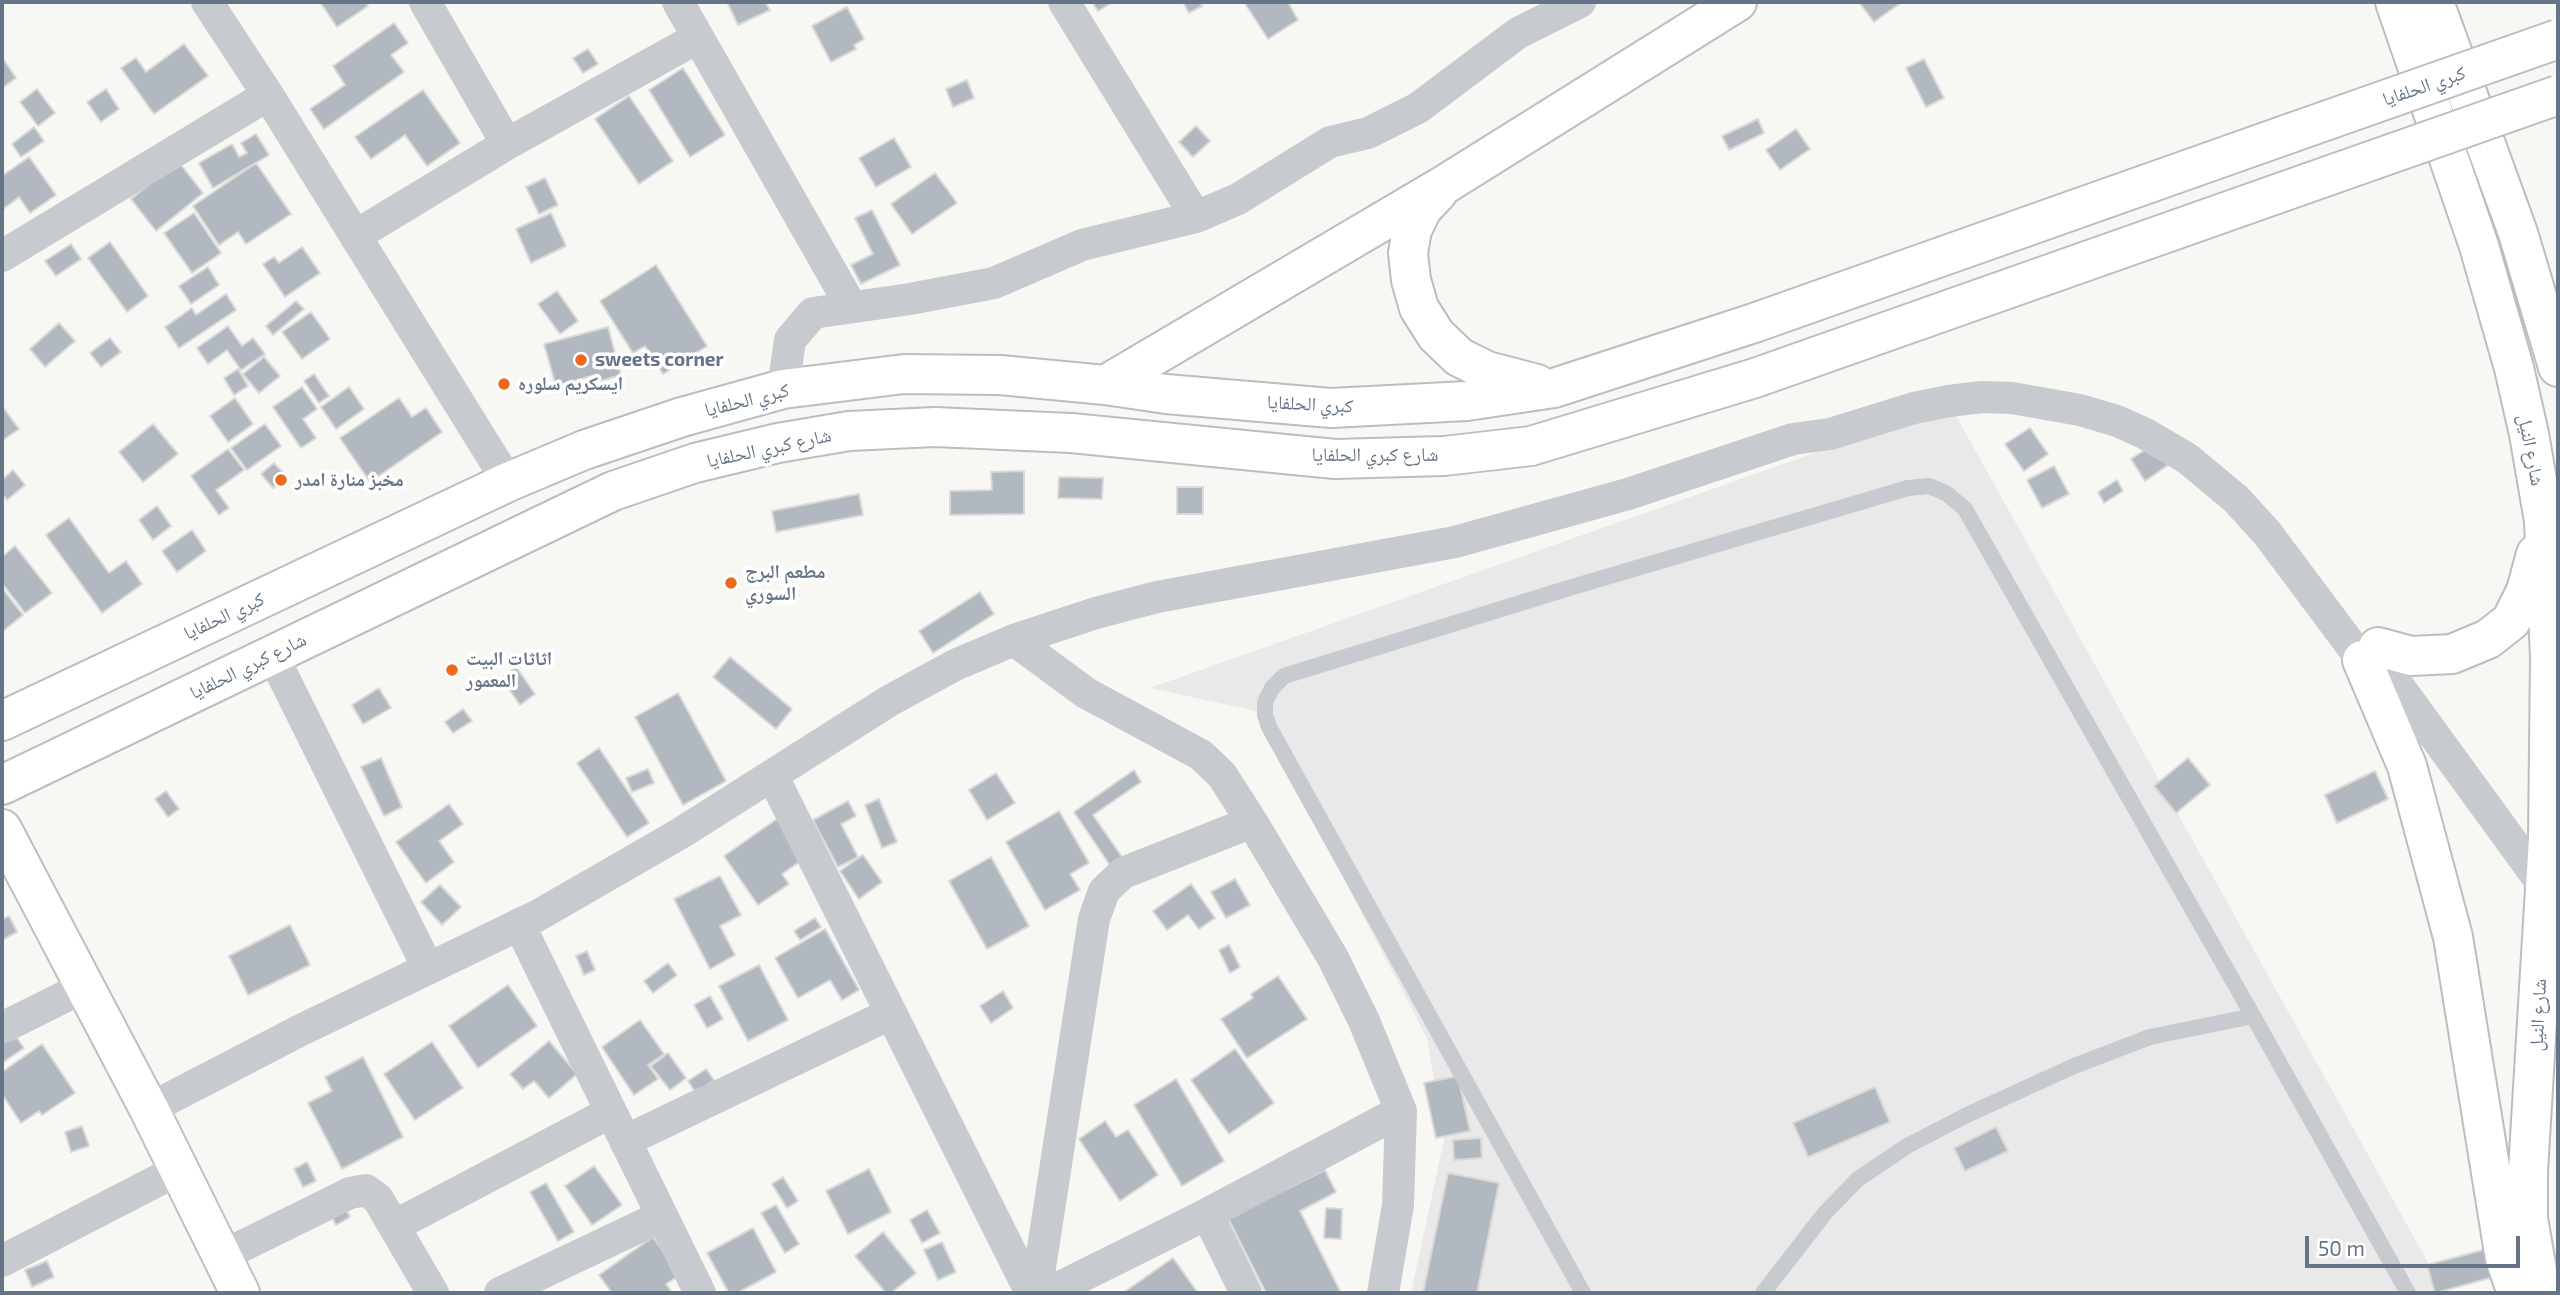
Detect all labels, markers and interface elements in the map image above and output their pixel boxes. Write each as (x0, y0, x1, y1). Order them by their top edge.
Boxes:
street label: كبري الحلفايا (2379, 61, 2469, 111)
place label: sweets corner (595, 349, 724, 371)
marker: sweets corner (573, 352, 589, 368)
place label: ايسكريم سلوره (518, 373, 623, 395)
marker: ايسكريم سلوره (496, 376, 512, 392)
street label: كبري الحلفايا (702, 378, 792, 422)
street label: كبري الحلفايا (1266, 390, 1354, 418)
street label: شارع النيل (2513, 412, 2549, 488)
street label: شارع كبري الحلفايا (705, 424, 833, 472)
street label: شارع كبري الحلفايا (1312, 444, 1438, 466)
place label: مخبز منارة امدر (295, 469, 404, 491)
marker: مخبز منارة امدر (273, 472, 289, 488)
place label: مطعم البرج السوري (745, 561, 826, 605)
marker: مطعم البرج السوري (723, 575, 739, 591)
street label: كبري الحلفايا (180, 587, 268, 645)
street label: شارع كبري الحلفايا (186, 628, 310, 704)
place label: اثاثات البيت المعمور (466, 648, 552, 692)
marker: اثاثات البيت المعمور (444, 662, 460, 678)
street label: شارع النيل (2525, 978, 2551, 1052)
scale bar (2308, 1222, 2523, 1266)
text: 50 m (2318, 1235, 2365, 1260)

